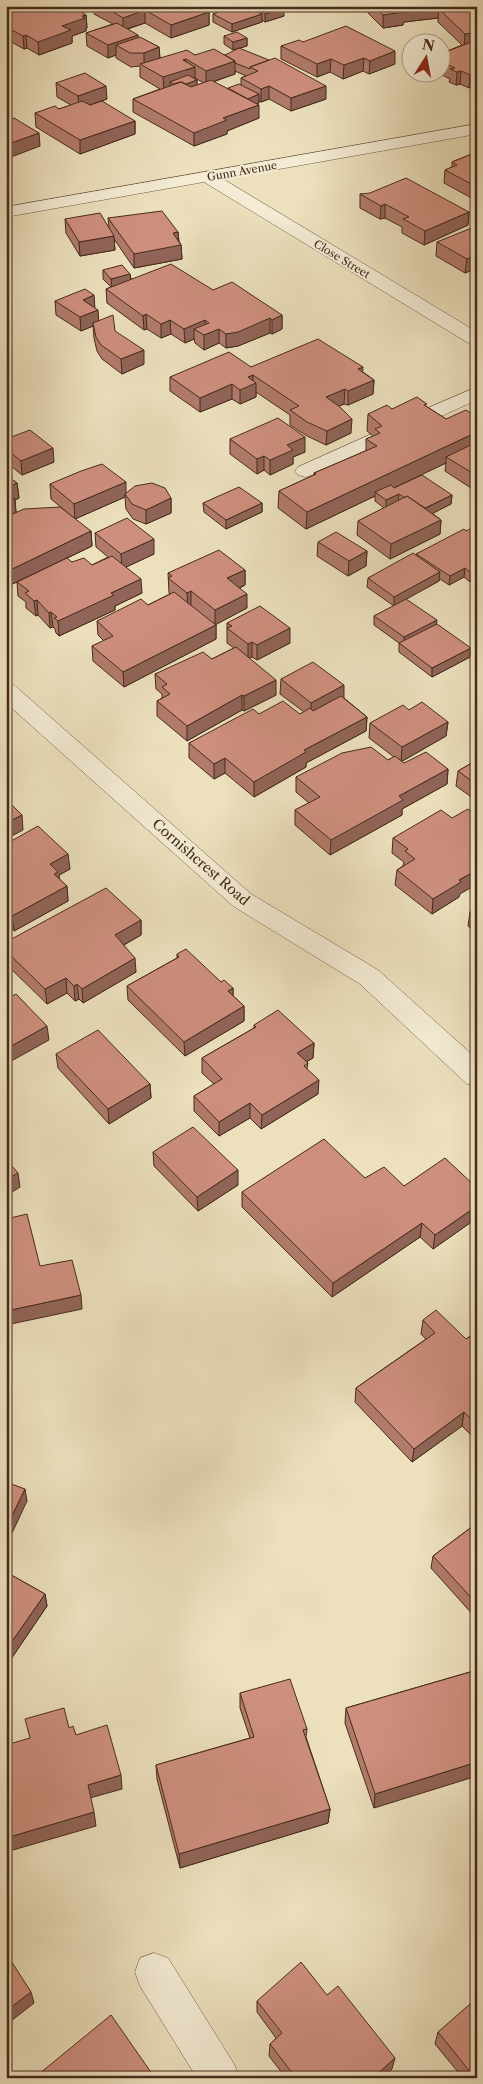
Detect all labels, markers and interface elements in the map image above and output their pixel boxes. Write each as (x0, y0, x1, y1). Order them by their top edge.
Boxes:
north arrow (400, 32, 450, 82)
text: N (421, 35, 436, 55)
street label: Gunn Avenue (206, 158, 278, 184)
street label: Close Street (311, 237, 373, 281)
street label: Cornishcrest Road (149, 815, 254, 910)

